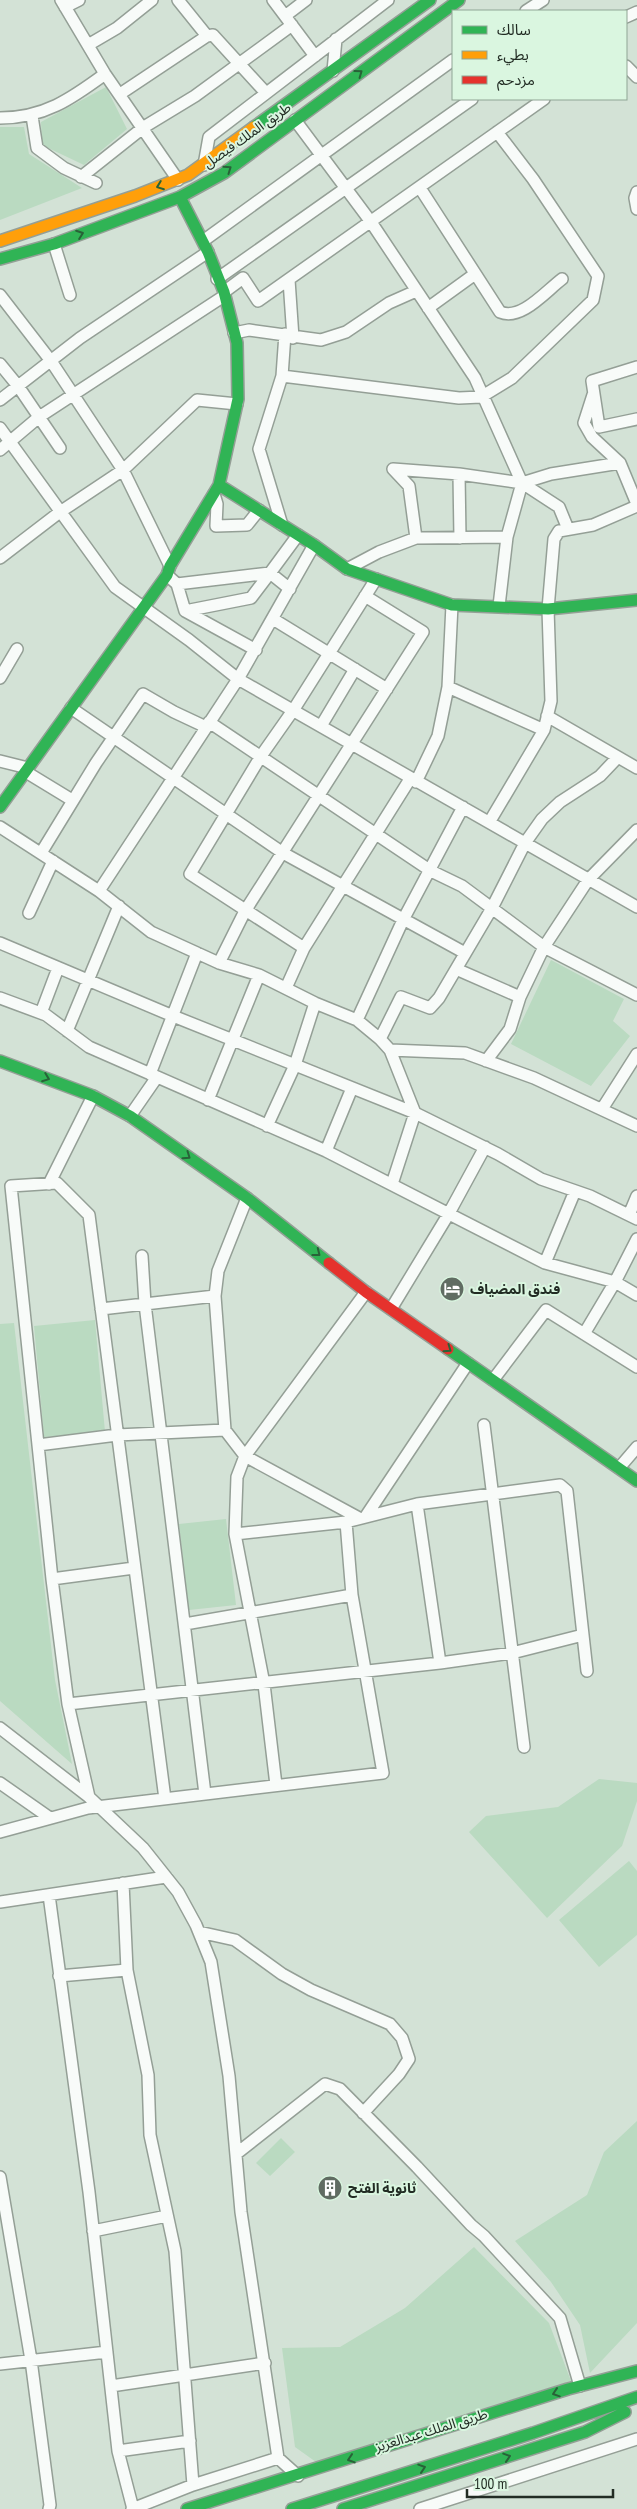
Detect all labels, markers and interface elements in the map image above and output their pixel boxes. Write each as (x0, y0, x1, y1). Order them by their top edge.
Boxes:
legend (452, 10, 627, 100)
text: سالك (497, 20, 531, 39)
text: بطيء (497, 45, 529, 66)
one-way arrow (353, 70, 363, 79)
text: مزدحم (497, 70, 535, 91)
street label: طريق الملك فيصل (200, 98, 295, 173)
one-way arrow (222, 166, 232, 175)
one-way arrow (157, 180, 165, 190)
one-way arrow (75, 230, 84, 240)
one-way arrow (41, 1072, 49, 1082)
one-way arrow (181, 1150, 191, 1159)
one-way arrow (311, 1248, 320, 1256)
hotel icon: فندق المضياف (439, 1276, 465, 1302)
place label: فندق المضياف (470, 1280, 560, 1298)
one-way arrow (443, 1343, 452, 1352)
building icon: ثانوية الفتح (317, 2175, 343, 2201)
place label: ثانوية الفتح (348, 2179, 417, 2198)
one-way arrow (552, 2387, 561, 2397)
street label: طريق الملك عبدالعزيز (372, 2404, 490, 2457)
one-way arrow (348, 2453, 356, 2463)
one-way arrow (502, 2453, 510, 2463)
one-way arrow (417, 2464, 426, 2474)
scale bar (467, 2466, 613, 2498)
text: 100 m (474, 2474, 507, 2493)

